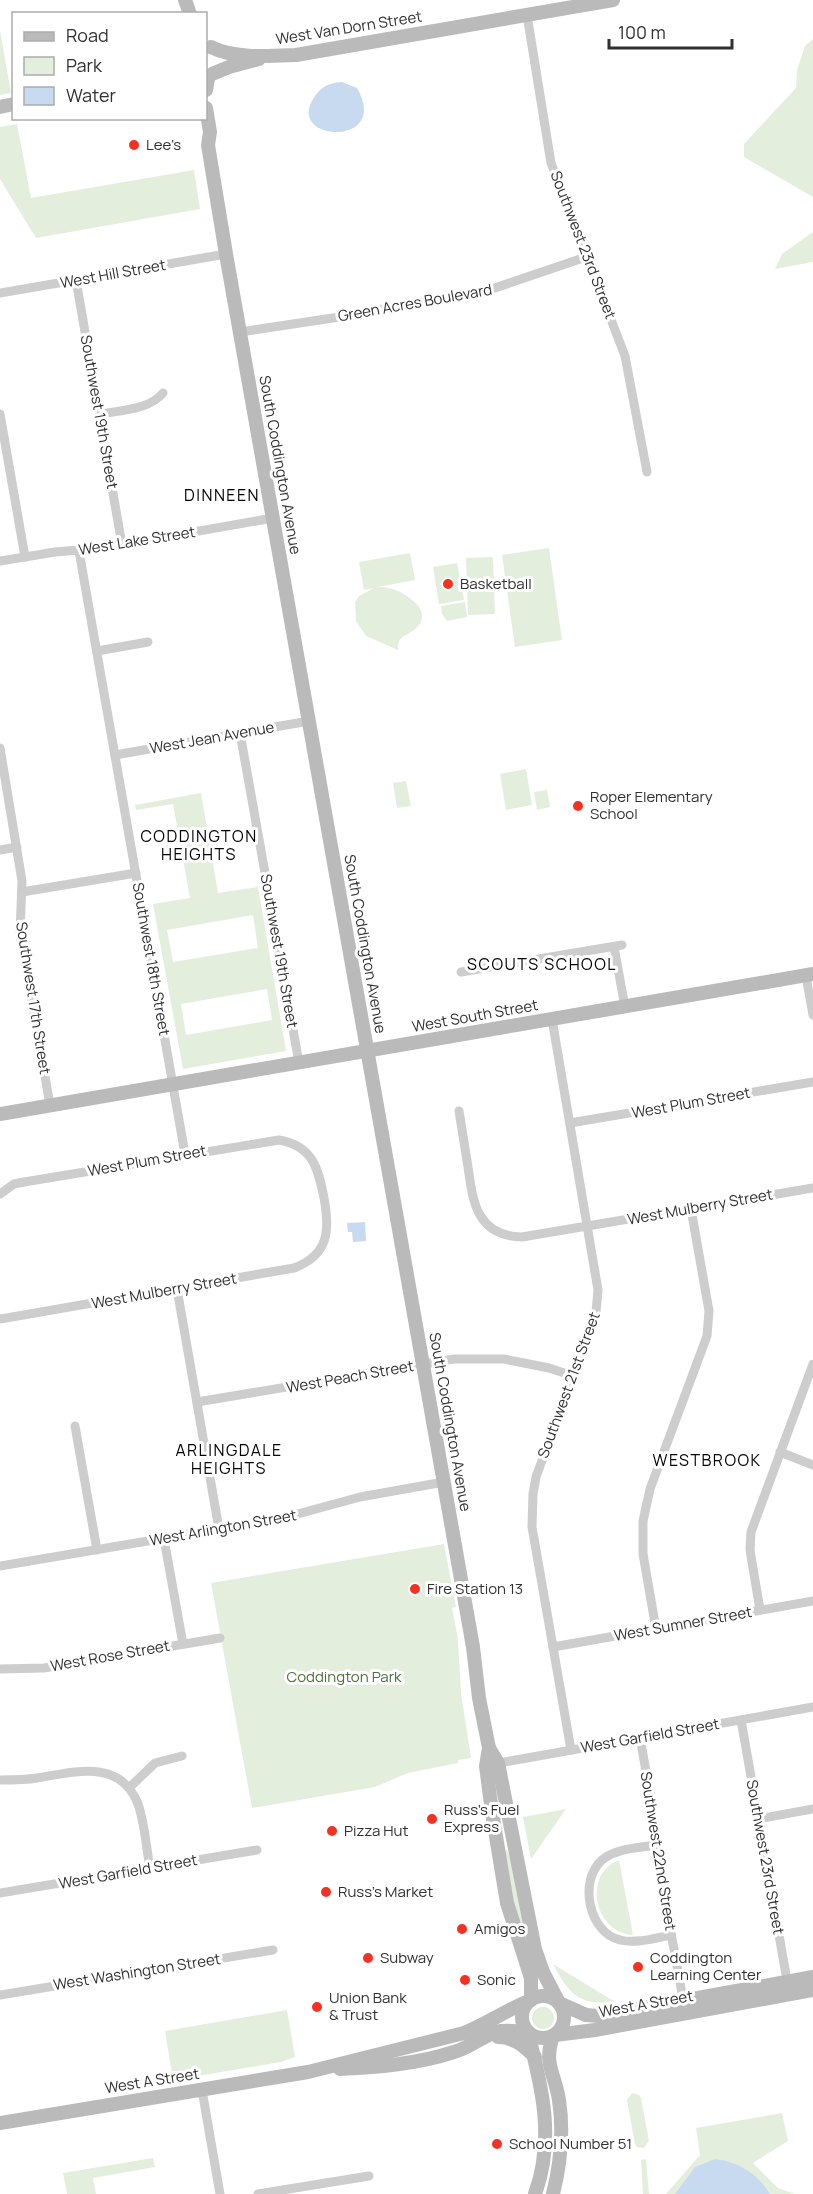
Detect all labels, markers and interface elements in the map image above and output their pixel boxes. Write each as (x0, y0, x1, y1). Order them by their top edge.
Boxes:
street label: West Van Dorn Street (274, 6, 424, 49)
legend (12, 12, 207, 120)
scale bar (609, 12, 732, 50)
text: 100 m (618, 20, 666, 44)
text: Road (66, 23, 109, 47)
text: Park (66, 53, 103, 77)
text: Water (66, 83, 116, 107)
place label: Lee's (146, 134, 181, 155)
marker: Lee's (127, 138, 141, 152)
street label: Southwest 23rd Street (546, 168, 621, 322)
street label: West Hill Street (59, 254, 167, 293)
street label: Green Acres Boulevard (336, 279, 494, 326)
street label: Southwest 19th Street (76, 333, 123, 491)
street label: South Coddington Avenue (254, 374, 307, 556)
district label: DINNEEN (184, 484, 260, 506)
street label: West Lake Street (77, 521, 197, 560)
place label: Basketball (460, 573, 532, 594)
marker: Basketball (441, 577, 455, 591)
street label: West Jean Avenue (148, 716, 276, 759)
place label: Roper Elementary School (590, 786, 713, 824)
marker: Roper Elementary School (571, 799, 585, 813)
district label: CODDINGTON HEIGHTS (140, 825, 258, 865)
street label: South Coddington Avenue (339, 853, 392, 1035)
street label: Southwest 19th Street (256, 872, 303, 1030)
street label: Southwest 18th Street (128, 881, 175, 1037)
street label: Southwest 17th Street (11, 920, 56, 1076)
district label: SCOUTS SCHOOL (467, 953, 617, 975)
street label: West South Street (410, 994, 540, 1037)
street label: West Plum Street (630, 1082, 752, 1123)
street label: West Plum Street (86, 1140, 208, 1181)
street label: West Mulberry Street (626, 1183, 774, 1230)
street label: West Mulberry Street (90, 1267, 238, 1314)
street label: Southwest 21st Street (532, 1309, 605, 1461)
street label: South Coddington Avenue (424, 1331, 477, 1513)
street label: West Peach Street (285, 1355, 415, 1398)
district label: ARLINGDALE HEIGHTS (175, 1439, 283, 1479)
district label: WESTBROOK (652, 1449, 762, 1471)
street label: West Arlington Street (148, 1504, 298, 1551)
place label: Fire Station 13 (427, 1578, 523, 1599)
marker: Fire Station 13 (408, 1582, 422, 1596)
street label: West Sumner Street (612, 1601, 754, 1646)
street label: West Rose Street (49, 1635, 171, 1676)
park label: Coddington Park (286, 1666, 402, 1687)
street label: West Garfield Street (579, 1713, 721, 1758)
street label: Southwest 22nd Street (636, 1770, 681, 1932)
street label: Southwest 23rd Street (742, 1778, 789, 1936)
place label: Russ's Fuel Express (444, 1799, 520, 1837)
marker: Russ's Fuel Express (425, 1812, 439, 1826)
place label: Pizza Hut (344, 1820, 409, 1841)
marker: Pizza Hut (325, 1824, 339, 1838)
street label: West Garfield Street (57, 1849, 199, 1894)
place label: Russ's Market (338, 1881, 433, 1902)
marker: Russ's Market (319, 1885, 333, 1899)
place label: Amigos (474, 1918, 525, 1939)
marker: Amigos (455, 1922, 469, 1936)
place label: Subway (380, 1947, 434, 1968)
place label: Coddington Learning Center (650, 1947, 762, 1985)
street label: West Washington Street (52, 1948, 222, 1995)
marker: Subway (361, 1951, 375, 1965)
marker: Coddington Learning Center (631, 1960, 645, 1974)
place label: Sonic (477, 1969, 516, 1990)
marker: Sonic (458, 1973, 472, 1987)
street label: West A Street (597, 1985, 695, 2022)
place label: Union Bank & Trust (329, 1987, 407, 2025)
marker: Union Bank & Trust (310, 2000, 324, 2014)
street label: West A Street (103, 2063, 201, 2098)
place label: School Number 51 (509, 2133, 632, 2154)
marker: School Number 51 (490, 2137, 504, 2151)

